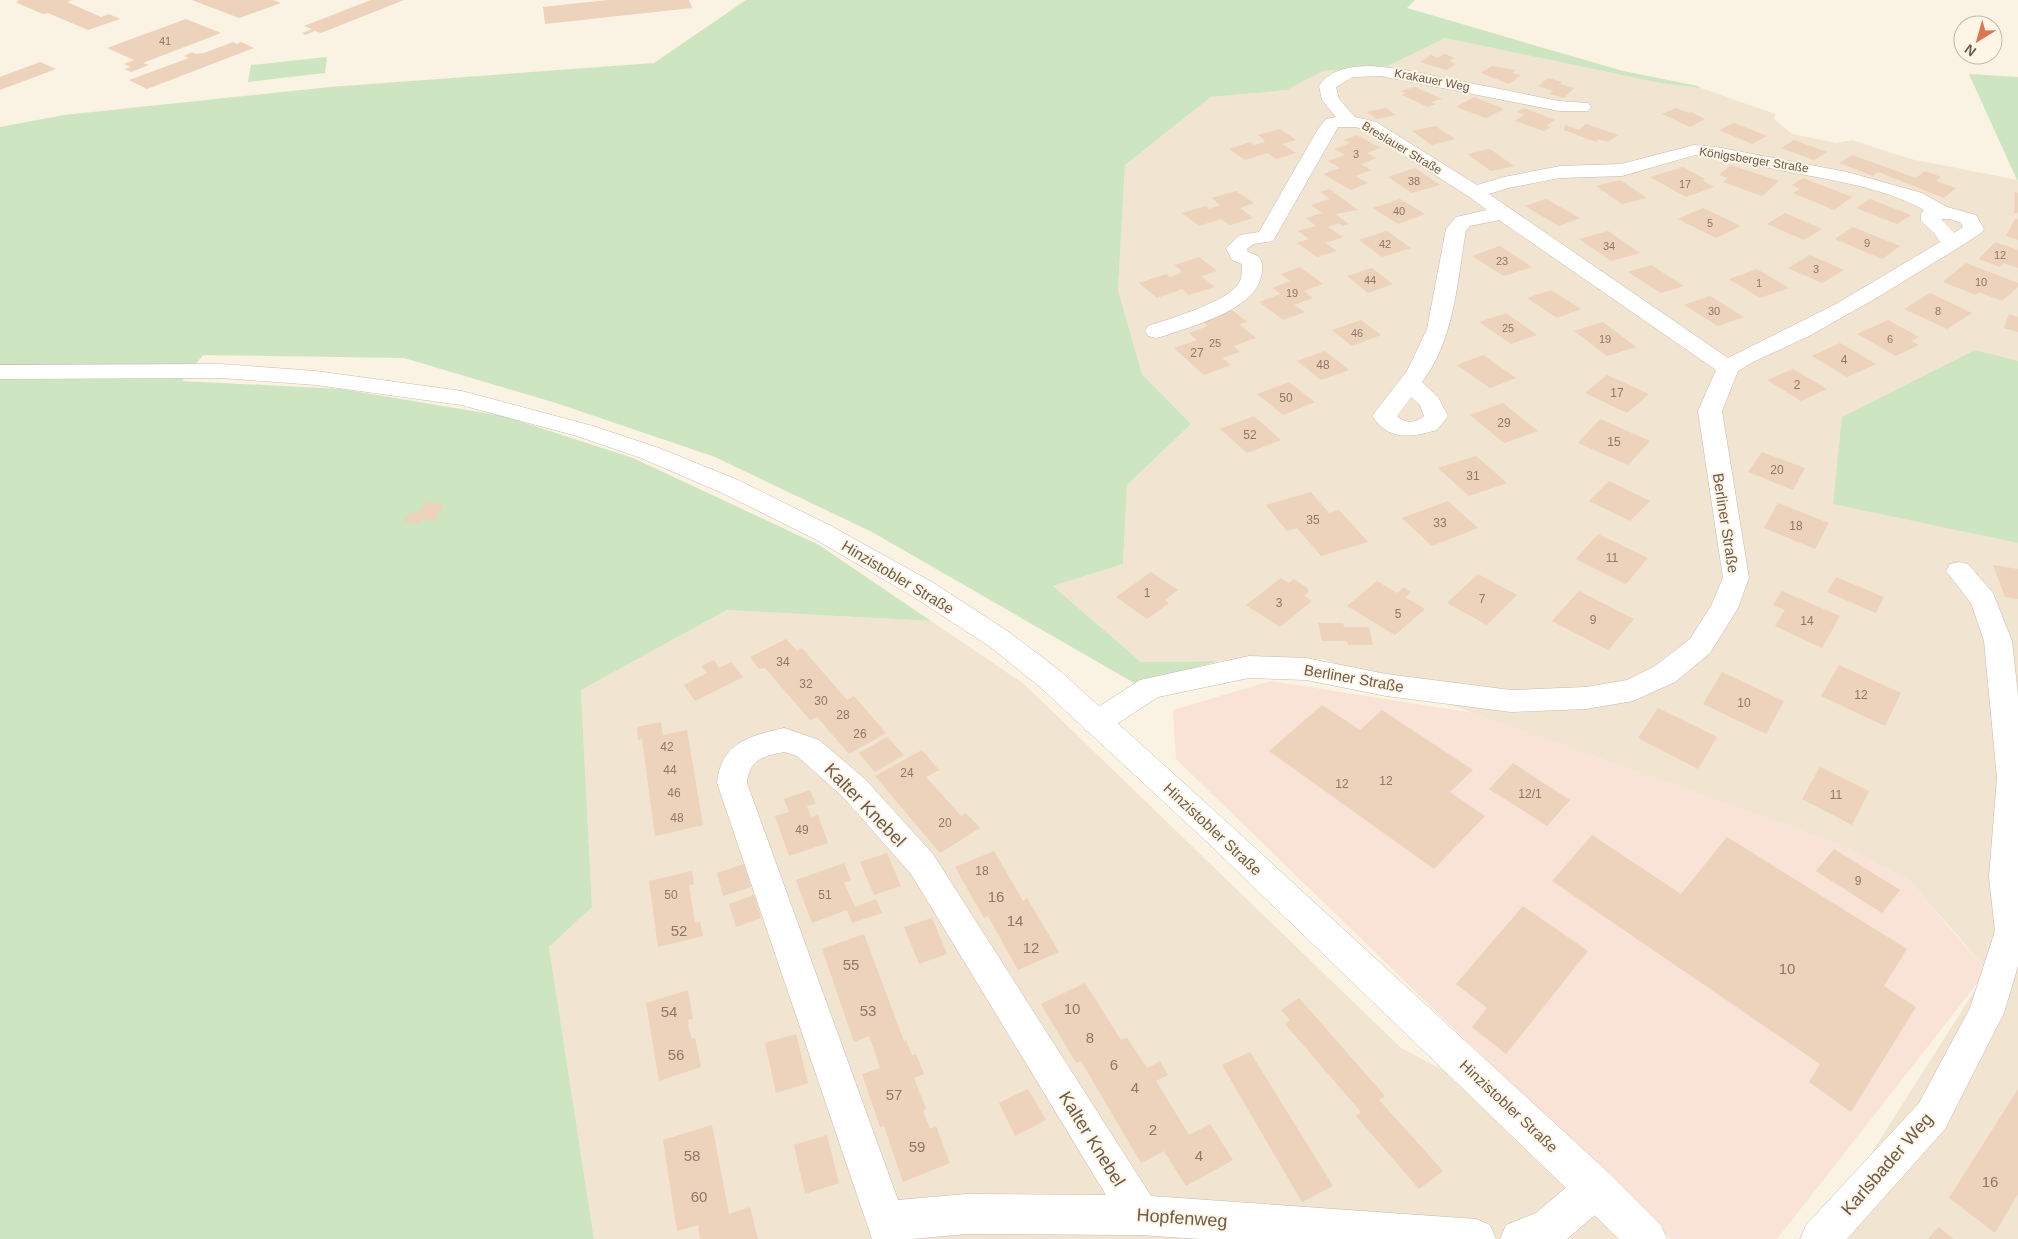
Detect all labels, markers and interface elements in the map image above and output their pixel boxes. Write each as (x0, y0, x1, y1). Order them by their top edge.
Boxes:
north arrow (1953, 15, 2003, 65)
house number: 41 (159, 35, 171, 47)
text: N (1961, 41, 1979, 60)
street label: Krakauer Weg (1393, 66, 1471, 94)
street label: Breslauer Straße (1360, 119, 1445, 178)
street label: Königsberger Straße (1698, 144, 1810, 176)
house number: 3 (1353, 148, 1359, 160)
house number: 38 (1408, 175, 1420, 187)
house number: 17 (1679, 178, 1691, 190)
house number: 40 (1393, 205, 1405, 217)
house number: 5 (1707, 217, 1713, 229)
house number: 9 (1864, 237, 1870, 249)
house number: 42 (1379, 238, 1391, 250)
house number: 34 (1603, 240, 1615, 252)
house number: 12 (1994, 249, 2006, 261)
house number: 23 (1496, 255, 1508, 267)
house number: 3 (1813, 263, 1819, 275)
house number: 44 (1364, 274, 1376, 286)
house number: 10 (1975, 276, 1987, 288)
house number: 1 (1756, 277, 1762, 289)
house number: 19 (1286, 287, 1298, 299)
house number: 30 (1708, 305, 1720, 317)
house number: 8 (1935, 305, 1941, 317)
house number: 25 (1502, 322, 1514, 334)
house number: 46 (1351, 327, 1363, 339)
house number: 19 (1599, 333, 1611, 345)
house number: 6 (1887, 333, 1893, 345)
house number: 25 (1209, 337, 1221, 349)
house number: 27 (1190, 346, 1204, 360)
house number: 4 (1841, 353, 1848, 367)
house number: 48 (1316, 358, 1330, 372)
house number: 2 (1794, 378, 1801, 392)
house number: 17 (1610, 386, 1624, 400)
house number: 50 (1279, 391, 1293, 405)
house number: 29 (1497, 416, 1511, 430)
house number: 52 (1243, 428, 1257, 442)
house number: 15 (1607, 435, 1621, 449)
house number: 20 (1770, 463, 1784, 477)
house number: 31 (1466, 469, 1480, 483)
street label: Berliner Straße (1710, 472, 1742, 574)
house number: 35 (1306, 513, 1320, 527)
house number: 33 (1433, 516, 1447, 530)
house number: 18 (1789, 519, 1803, 533)
street label: Hinzistobler Straße (839, 537, 957, 617)
house number: 11 (1606, 551, 1619, 565)
house number: 1 (1144, 586, 1151, 600)
house number: 7 (1479, 592, 1486, 606)
house number: 3 (1276, 596, 1283, 610)
house number: 5 (1395, 607, 1402, 621)
house number: 9 (1590, 613, 1597, 627)
house number: 14 (1800, 614, 1814, 628)
house number: 34 (776, 655, 790, 669)
street label: Berliner Straße (1303, 661, 1405, 695)
house number: 32 (799, 677, 813, 691)
house number: 12 (1854, 688, 1868, 702)
house number: 30 (814, 694, 828, 708)
house number: 10 (1737, 696, 1751, 710)
house number: 28 (836, 708, 850, 722)
house number: 26 (853, 727, 867, 741)
house number: 42 (660, 740, 674, 754)
street label: Kalter Knebel (820, 759, 910, 851)
house number: 44 (663, 763, 677, 777)
house number: 24 (900, 766, 914, 780)
house number: 12 (1379, 774, 1393, 788)
house number: 12 (1335, 777, 1349, 791)
street label: Hinzistobler Straße (1161, 779, 1265, 879)
house number: 46 (667, 786, 681, 800)
house number: 12/1 (1518, 787, 1542, 801)
house number: 11 (1830, 788, 1843, 802)
house number: 48 (670, 811, 684, 825)
house number: 20 (938, 816, 952, 830)
house number: 49 (795, 823, 809, 837)
house number: 18 (975, 864, 989, 878)
house number: 9 (1855, 874, 1862, 888)
house number: 50 (664, 888, 678, 902)
house number: 51 (818, 888, 832, 902)
house number: 16 (988, 888, 1004, 905)
house number: 14 (1007, 912, 1023, 929)
house number: 52 (671, 922, 687, 939)
house number: 12 (1023, 939, 1039, 956)
house number: 55 (843, 956, 859, 973)
house number: 10 (1779, 960, 1795, 977)
house number: 10 (1064, 1000, 1080, 1017)
house number: 53 (860, 1002, 876, 1019)
house number: 54 (661, 1003, 677, 1020)
house number: 8 (1086, 1029, 1094, 1046)
house number: 56 (668, 1046, 684, 1063)
house number: 6 (1110, 1056, 1118, 1073)
street label: Hinzistobler Straße (1457, 1056, 1561, 1156)
house number: 4 (1131, 1079, 1139, 1096)
house number: 57 (886, 1086, 902, 1103)
street label: Kalter Knebel (1055, 1088, 1129, 1190)
street label: Karlsbader Weg (1837, 1109, 1937, 1219)
house number: 2 (1149, 1121, 1157, 1138)
house number: 59 (909, 1138, 925, 1155)
house number: 58 (684, 1147, 700, 1164)
house number: 4 (1195, 1147, 1203, 1164)
house number: 16 (1982, 1173, 1998, 1190)
house number: 60 (691, 1188, 707, 1205)
street label: Hopfenweg (1136, 1205, 1228, 1231)

